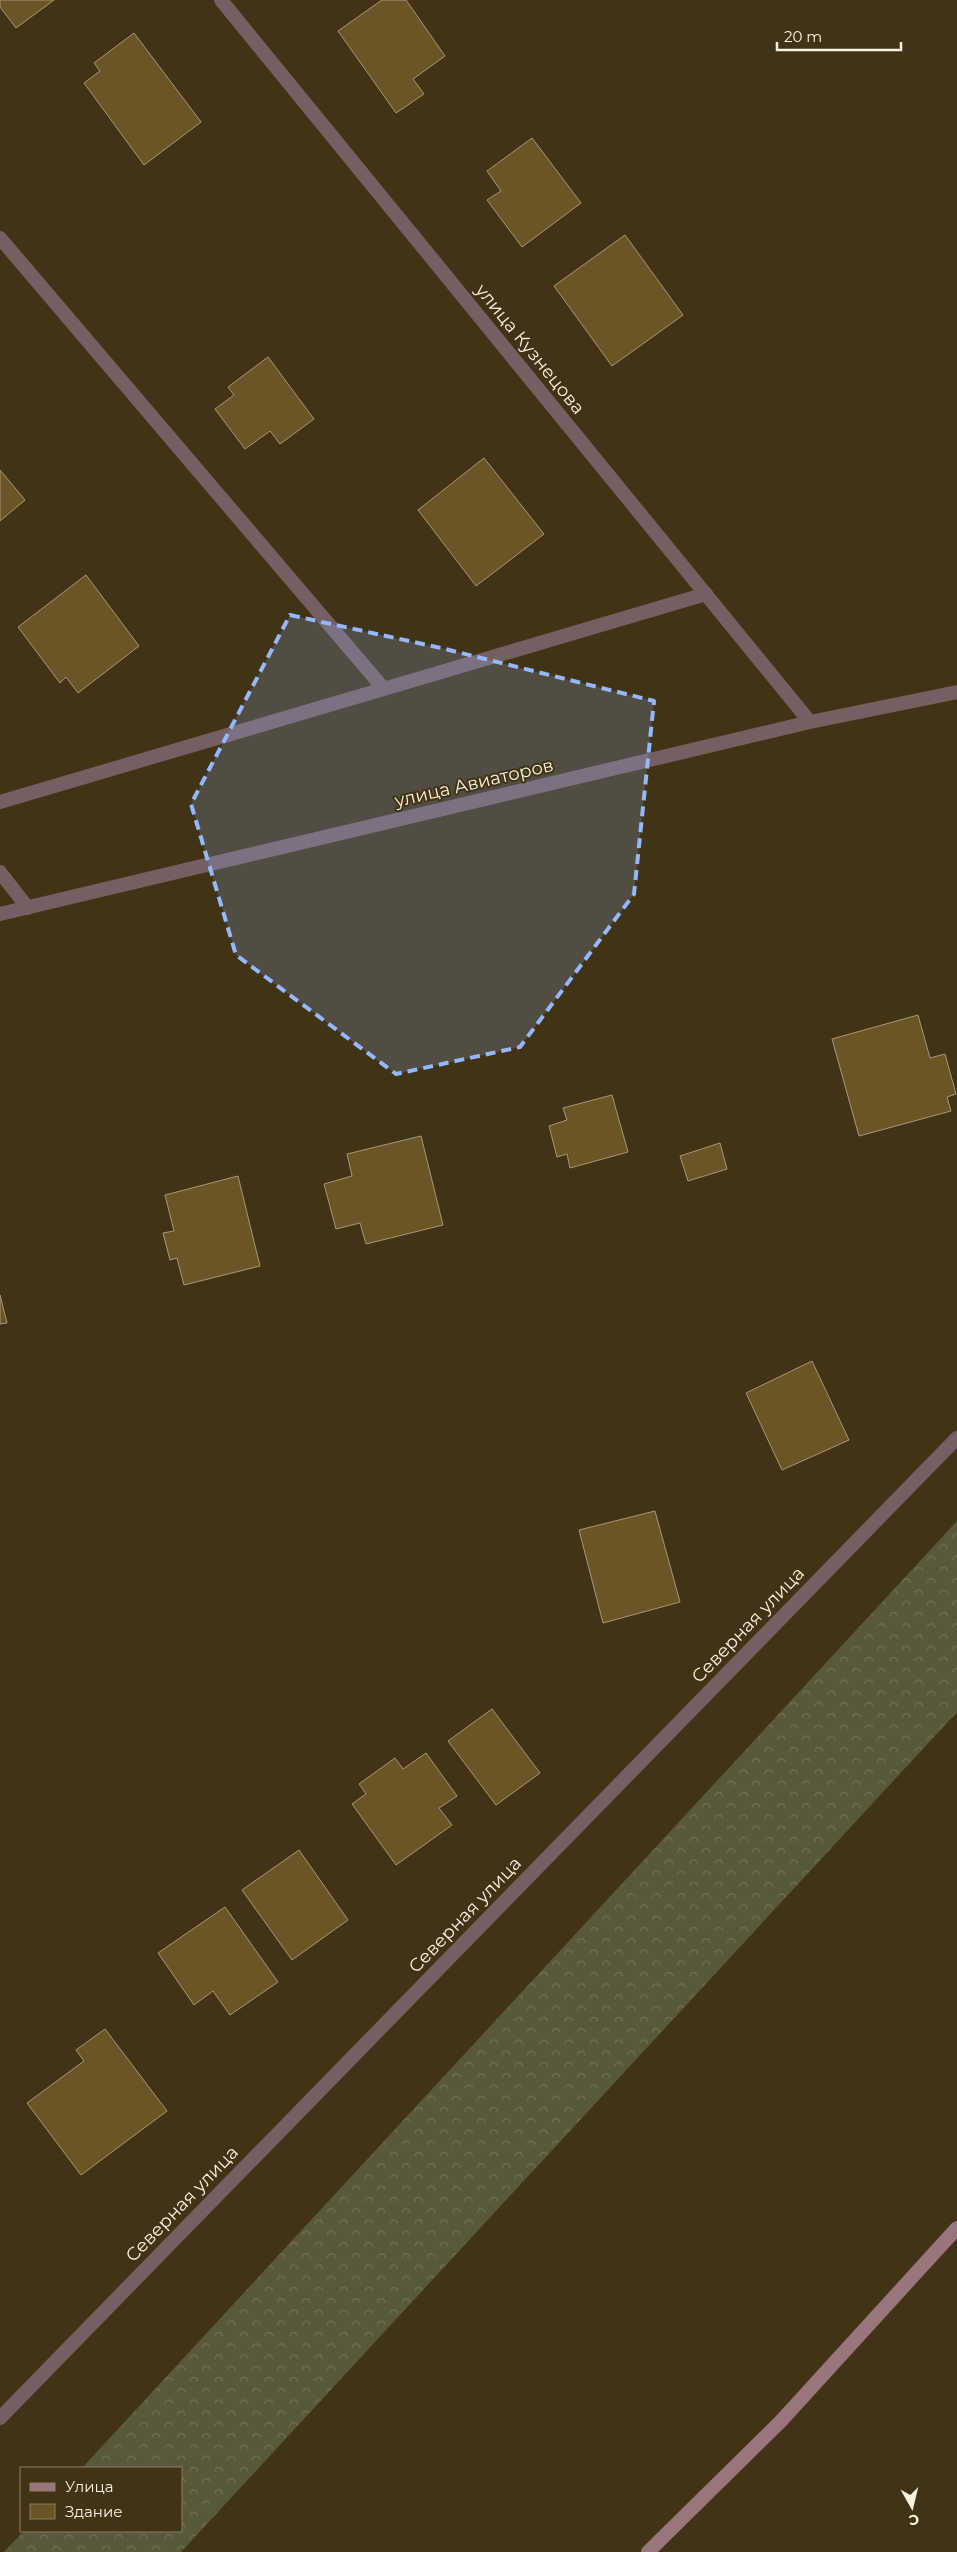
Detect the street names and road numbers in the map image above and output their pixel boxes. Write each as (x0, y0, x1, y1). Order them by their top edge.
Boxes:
street label: улица Кузнецова (470, 279, 589, 419)
street label: улица Авиаторов (391, 754, 556, 812)
street label: Северная улица (687, 1563, 809, 1687)
street label: Северная улица (404, 1853, 526, 1977)
street label: Северная улица (121, 2142, 243, 2266)

